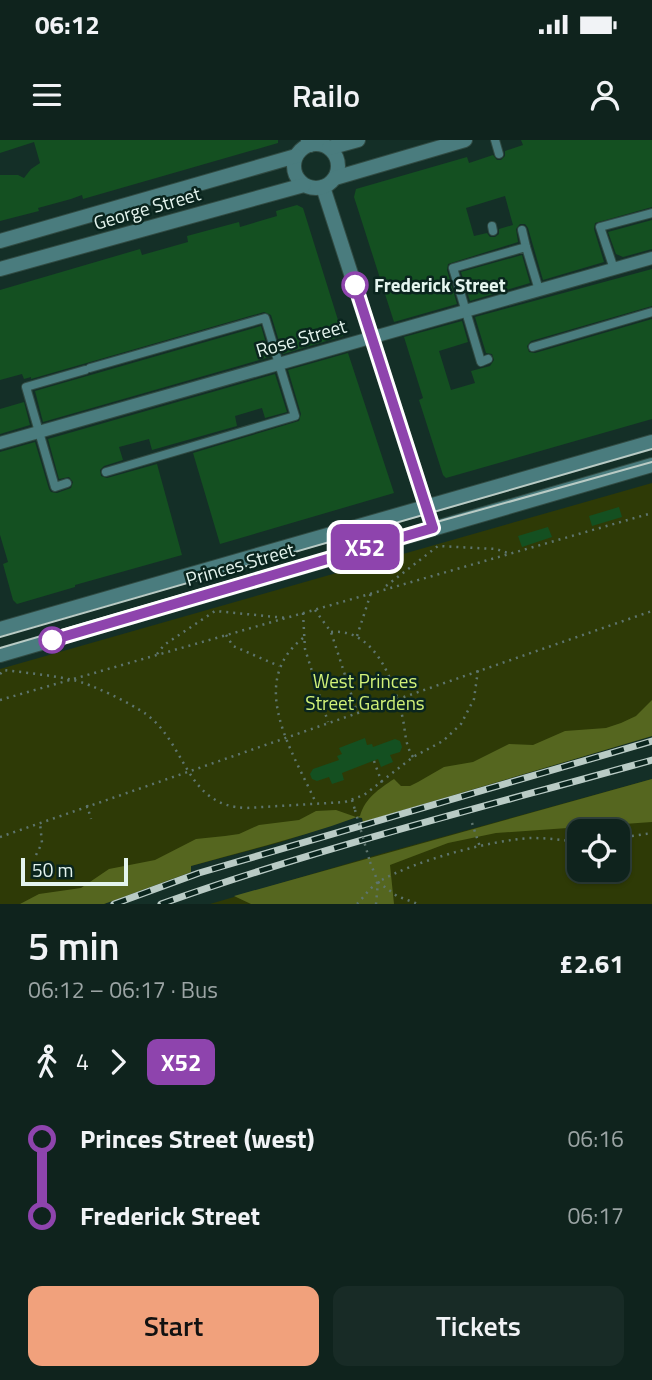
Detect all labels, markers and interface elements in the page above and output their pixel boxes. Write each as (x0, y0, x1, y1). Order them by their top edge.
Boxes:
text: 06:12 (35, 5, 100, 44)
text: Railo (292, 71, 360, 119)
icon: menu (28, 76, 66, 114)
icon: person (586, 76, 624, 114)
street label: George Street (90, 178, 204, 237)
place label: Frederick Street (374, 270, 506, 299)
marker: Frederick Street (342, 272, 368, 298)
street label: Rose Street (252, 311, 350, 364)
line badge: X52 (325, 524, 405, 570)
text: X52 (345, 529, 385, 565)
street label: Princes Street (182, 534, 298, 593)
unlabelled marker (39, 627, 65, 653)
park label: West Princes Street Gardens (305, 666, 425, 717)
map controls (567, 819, 630, 882)
button: locate (567, 819, 630, 882)
scale bar (21, 855, 128, 887)
text: 50 m (32, 855, 73, 884)
text: 5 min (28, 917, 119, 975)
text: £2.61 (559, 944, 624, 983)
text: 06:12 – 06:17 · Bus (28, 972, 218, 1007)
icon: walk (28, 1043, 66, 1081)
icon: forward (99, 1043, 137, 1081)
text: 4 (76, 1044, 89, 1079)
text: X52 (161, 1044, 201, 1080)
text: Princes Street (west) (80, 1119, 314, 1158)
text: 06:16 (567, 1121, 624, 1156)
text: Frederick Street (80, 1196, 260, 1235)
text: 06:17 (567, 1198, 624, 1233)
button: Start (28, 1286, 319, 1366)
button: Tickets (333, 1286, 624, 1366)

